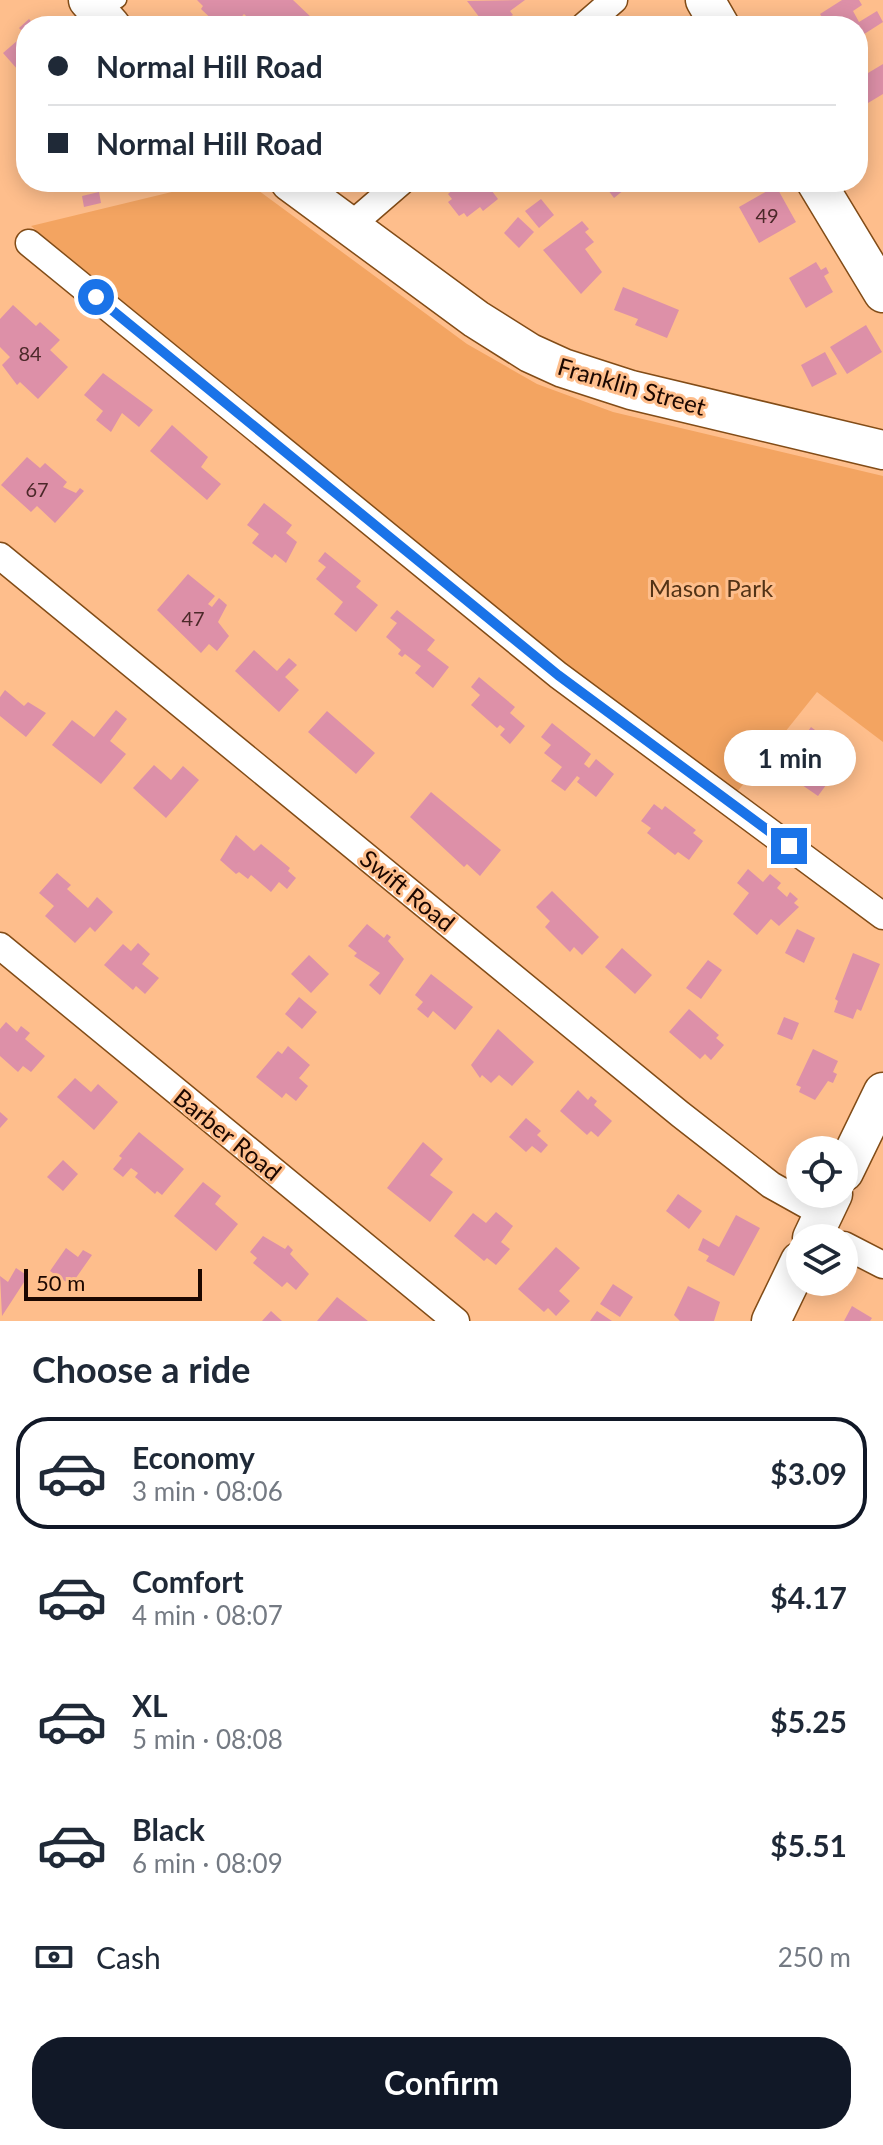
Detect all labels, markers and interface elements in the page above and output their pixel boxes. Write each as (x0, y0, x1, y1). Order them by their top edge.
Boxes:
text: Normal Hill Road (96, 48, 323, 84)
text: Normal Hill Road (96, 125, 323, 161)
house number: 49 (755, 203, 779, 227)
route start (78, 279, 114, 315)
house number: 84 (18, 341, 42, 365)
street label: Franklin Street (555, 351, 710, 421)
house number: 67 (25, 477, 49, 501)
park label: Mason Park (649, 573, 774, 602)
house number: 47 (181, 606, 205, 630)
callout: 1 min (723, 730, 855, 786)
text: 1 min (758, 742, 822, 774)
route end (771, 828, 807, 864)
street label: Swift Road (355, 843, 461, 937)
street label: Barber Road (168, 1082, 288, 1186)
map controls (786, 1136, 858, 1296)
button: locate (786, 1136, 858, 1208)
button: layers (786, 1224, 858, 1296)
scale bar (24, 1265, 202, 1301)
text: 50 m (36, 1269, 85, 1296)
text: Choose a ride (32, 1347, 251, 1391)
icon: car (36, 1437, 108, 1509)
text: Economy (132, 1439, 255, 1475)
text: $3.09 (770, 1455, 847, 1491)
text: 3 min · 08:06 (132, 1475, 283, 1507)
icon: car (36, 1561, 108, 1633)
text: Comfort (132, 1563, 244, 1599)
text: $4.17 (770, 1579, 847, 1615)
text: 4 min · 08:07 (132, 1599, 283, 1631)
icon: car (36, 1685, 108, 1757)
text: XL (132, 1687, 168, 1723)
text: $5.25 (770, 1703, 847, 1739)
text: 5 min · 08:08 (132, 1723, 283, 1755)
icon: car (36, 1809, 108, 1881)
text: Black (132, 1811, 205, 1847)
text: $5.51 (770, 1827, 847, 1863)
text: 6 min · 08:09 (132, 1847, 283, 1879)
icon: cash (32, 1935, 76, 1979)
text: Cash (96, 1939, 161, 1975)
text: 250 m (778, 1941, 851, 1973)
button: Confirm (32, 2037, 851, 2129)

